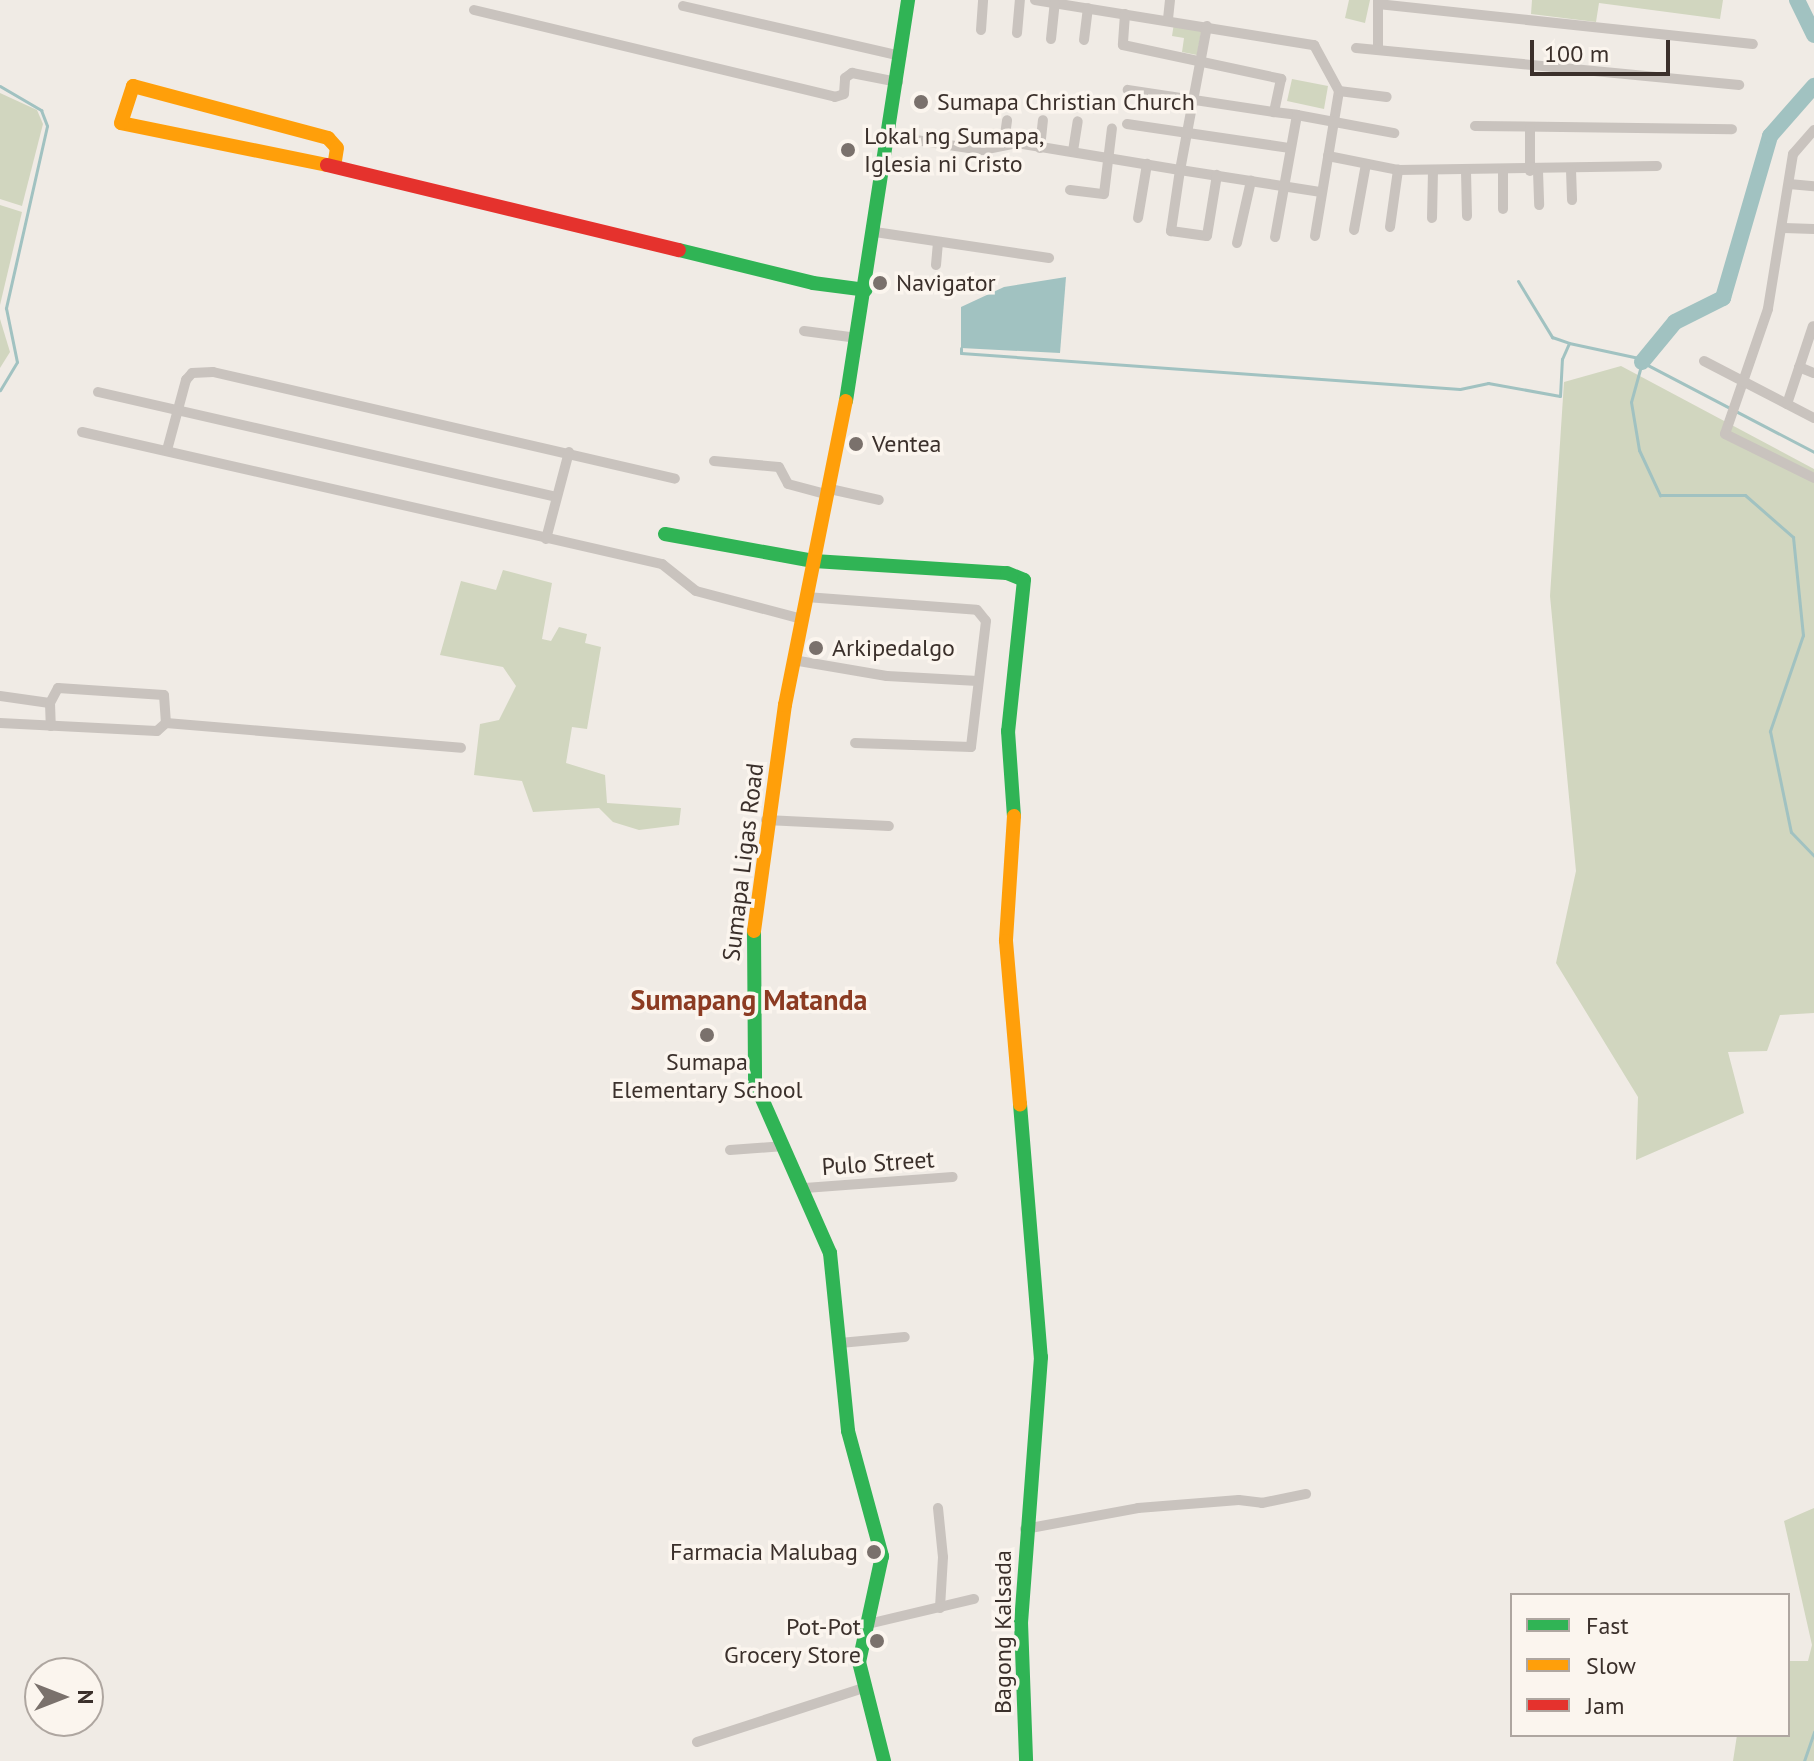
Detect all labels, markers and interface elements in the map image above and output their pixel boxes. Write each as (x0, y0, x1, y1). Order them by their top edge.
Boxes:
scale bar (1534, 24, 1674, 74)
text: 100 m (1544, 38, 1609, 69)
place label: Sumapa Christian Church (937, 88, 1195, 116)
marker: Sumapa Christian Church (912, 93, 930, 111)
place label: Lokal ng Sumapa, Iglesia ni Cristo (864, 122, 1044, 178)
marker: Lokal ng Sumapa, Iglesia ni Cristo (839, 141, 857, 159)
place label: Navigator (896, 269, 996, 297)
marker: Navigator (871, 274, 889, 292)
place label: Ventea (872, 430, 942, 458)
marker: Ventea (847, 435, 865, 453)
place label: Arkipedalgo (832, 634, 955, 662)
marker: Arkipedalgo (807, 639, 825, 657)
street label: Sumapa Ligas Road (717, 761, 769, 963)
district label: Sumapang Matanda (631, 983, 867, 1017)
marker: Sumapa Elementary School (698, 1026, 716, 1044)
place label: Sumapa Elementary School (611, 1048, 803, 1104)
street label: Pulo Street (821, 1145, 935, 1181)
place label: Farmacia Malubag (670, 1538, 858, 1566)
marker: Farmacia Malubag (865, 1543, 883, 1561)
street label: Bagong Kalsada (989, 1550, 1017, 1714)
legend (1510, 1593, 1790, 1737)
text: Fast (1586, 1610, 1629, 1641)
place label: Pot-Pot Grocery Store (723, 1613, 861, 1669)
marker: Pot-Pot Grocery Store (868, 1632, 886, 1650)
text: Slow (1586, 1650, 1636, 1681)
north arrow (24, 1657, 104, 1737)
text: N (72, 1690, 100, 1704)
text: Jam (1586, 1690, 1624, 1721)

